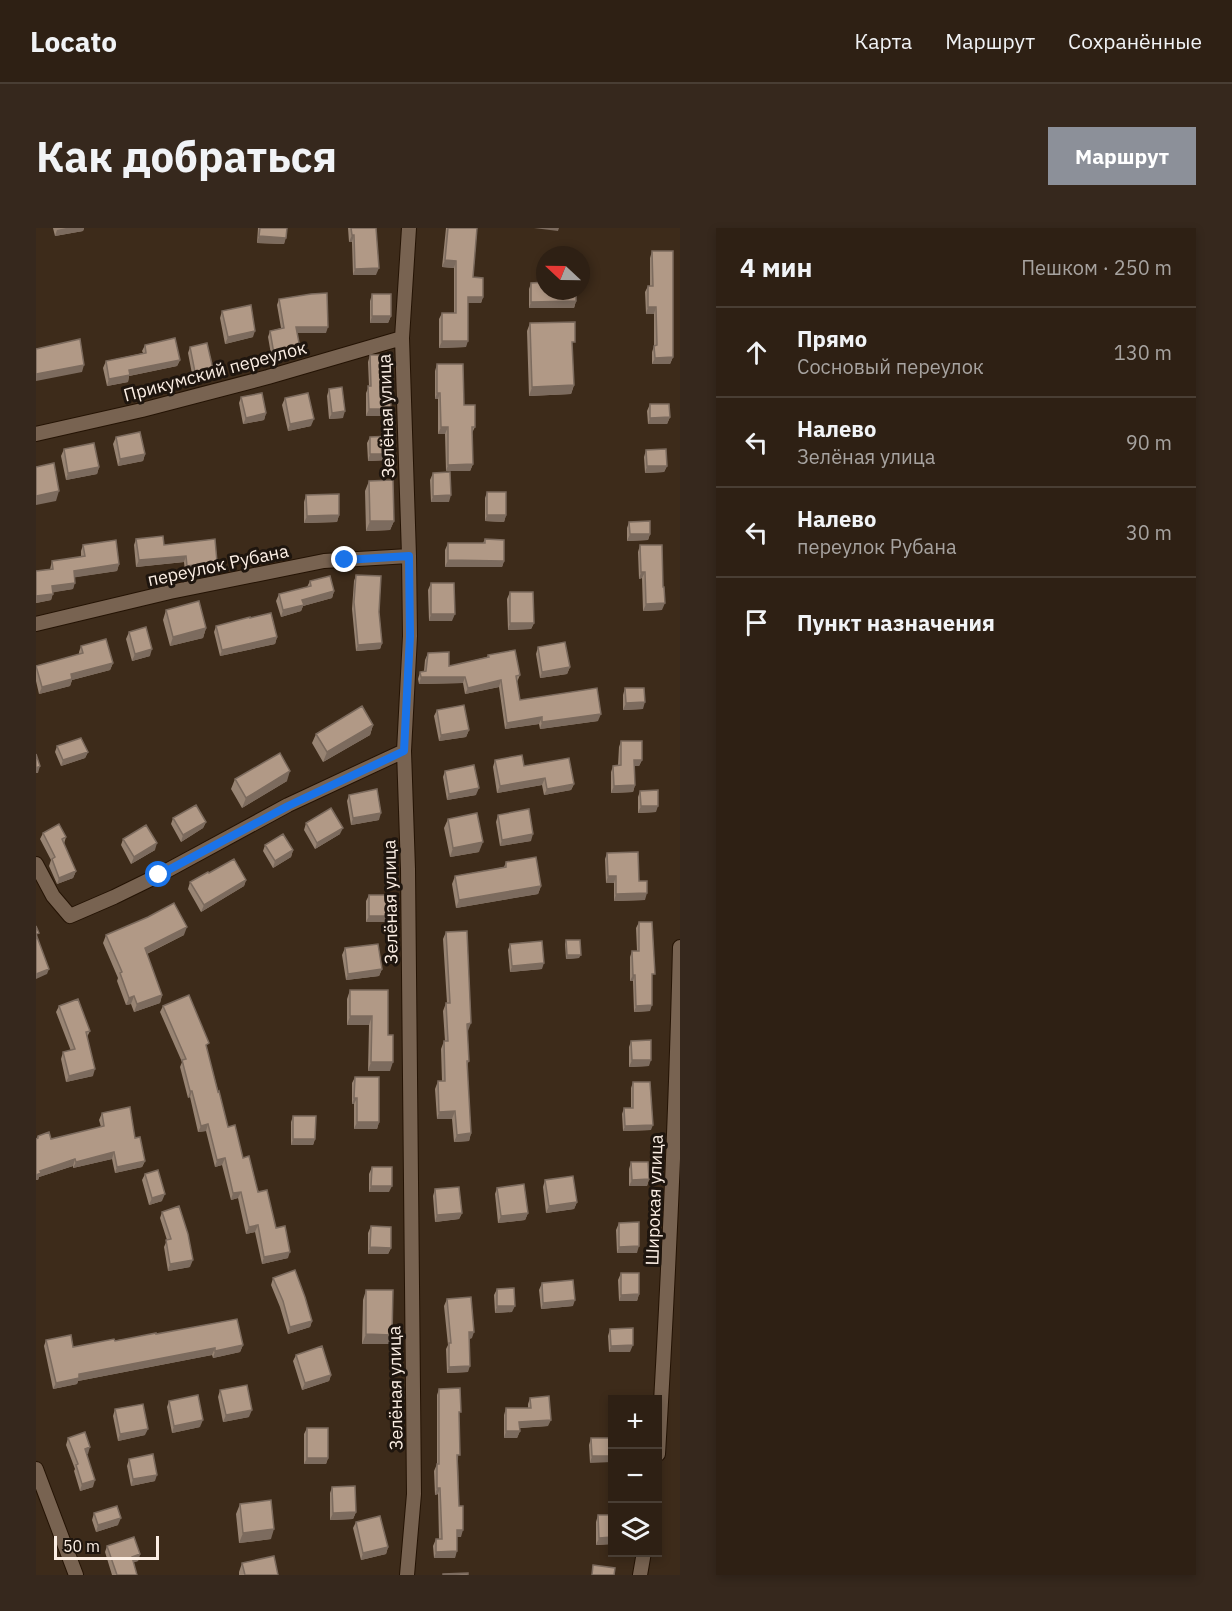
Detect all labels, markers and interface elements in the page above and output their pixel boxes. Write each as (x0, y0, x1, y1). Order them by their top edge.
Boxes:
text: Locato (30, 23, 117, 60)
text: Карта (854, 27, 912, 55)
text: Маршрут (945, 27, 1035, 55)
text: Сохранённые (1068, 27, 1202, 55)
button: Маршрут (1048, 127, 1196, 185)
text: Как добраться (36, 129, 337, 184)
north arrow (536, 246, 590, 300)
text: 4 мин (740, 250, 812, 284)
text: Пешком · 250 m (1021, 254, 1172, 281)
text: Прямо (797, 324, 867, 353)
street label: Прикумский переулок (121, 335, 309, 407)
icon: ahead (740, 336, 773, 369)
text: 130 m (1114, 339, 1172, 366)
street label: Зелёная улица (372, 353, 400, 479)
text: Сосновый переулок (797, 353, 984, 380)
text: Налево (797, 414, 876, 443)
icon: left (740, 426, 773, 459)
text: 90 m (1126, 429, 1172, 456)
text: Зелёная улица (797, 443, 935, 470)
text: Налево (797, 504, 876, 533)
icon: left (740, 516, 773, 549)
text: 30 m (1126, 519, 1172, 546)
text: переулок Рубана (797, 533, 957, 560)
street label: переулок Рубана (145, 539, 291, 591)
route end (331, 546, 357, 572)
icon: arrive (740, 606, 773, 639)
text: Пункт назначения (797, 608, 995, 637)
street label: Зелёная улица (377, 839, 403, 964)
route start (145, 861, 171, 887)
street label: Широкая улица (640, 1134, 668, 1266)
street label: Зелёная улица (382, 1325, 408, 1450)
map controls (608, 1395, 662, 1557)
button: + (608, 1395, 662, 1449)
button: − (608, 1449, 662, 1503)
button: layers (608, 1503, 662, 1557)
scale bar (54, 1533, 159, 1560)
text: 50 m (63, 1536, 100, 1556)

